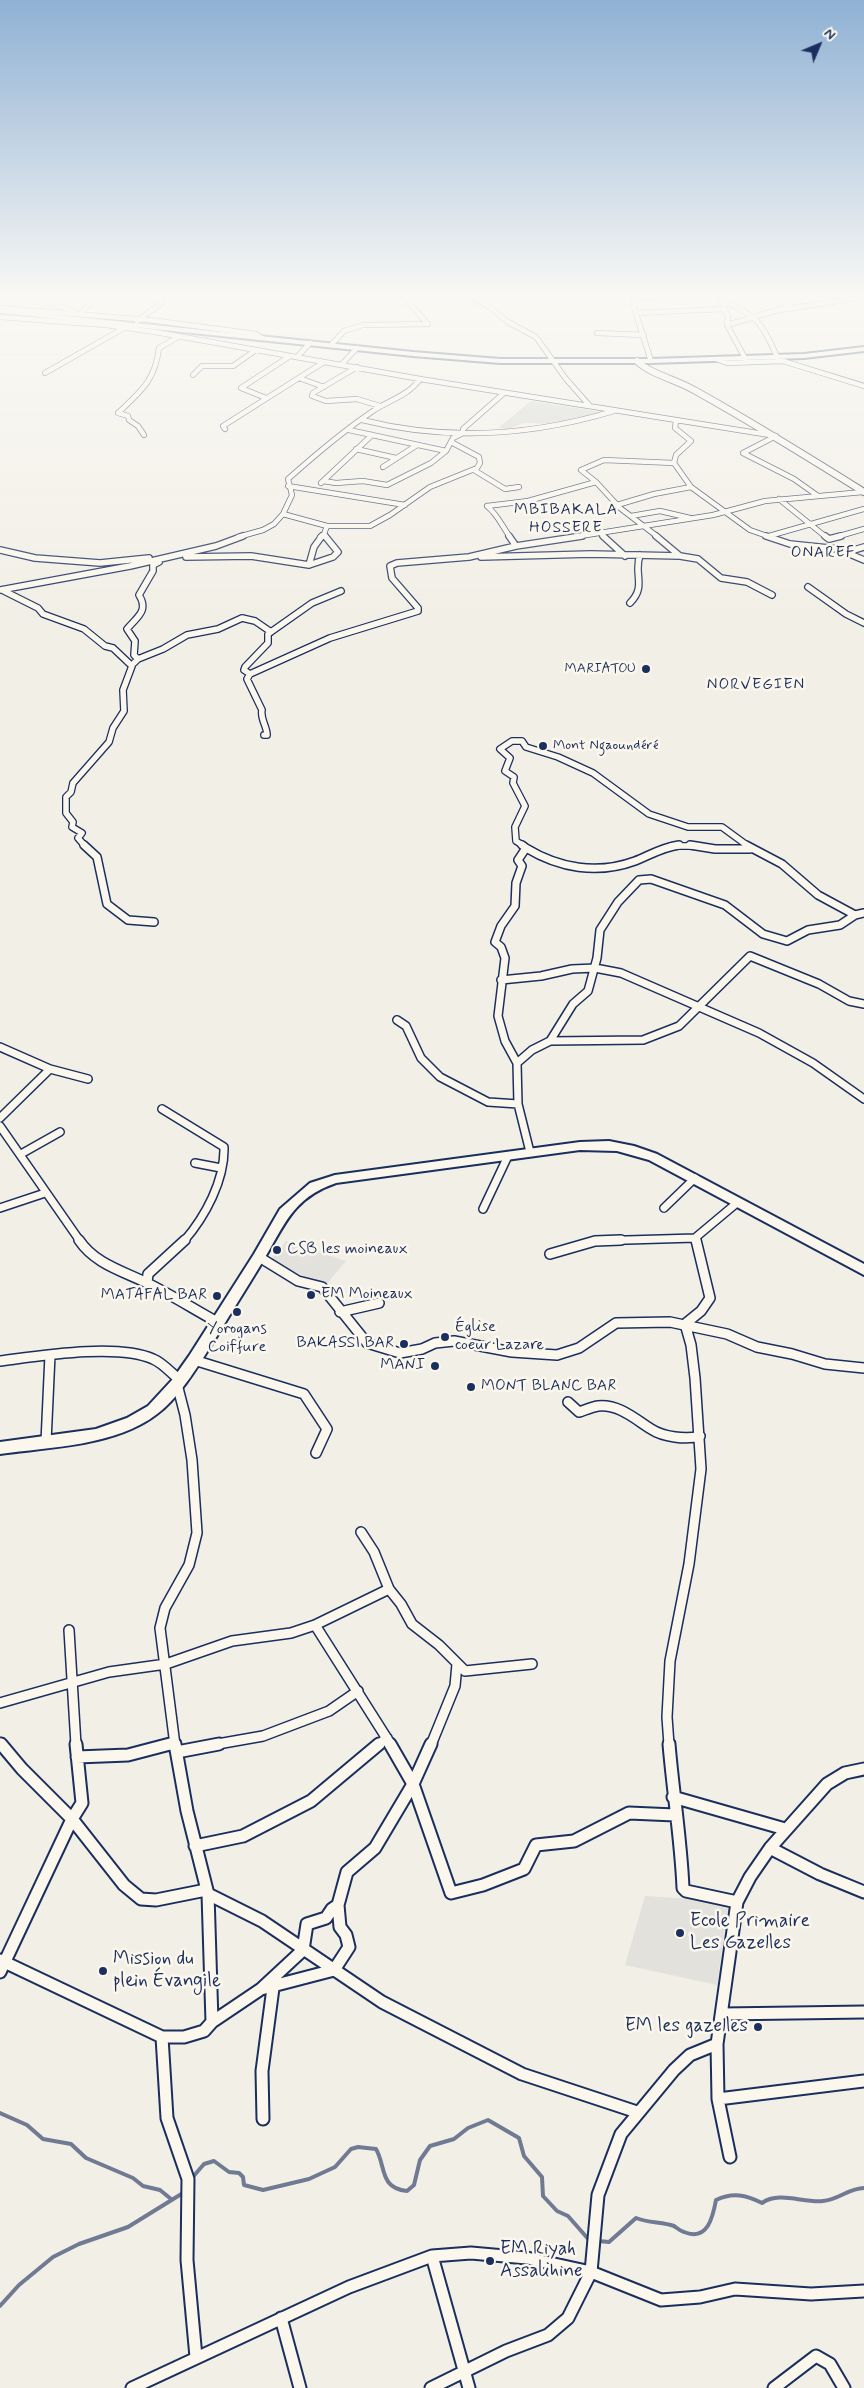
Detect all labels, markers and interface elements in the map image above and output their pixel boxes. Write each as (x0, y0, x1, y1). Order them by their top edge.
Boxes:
north arrow (794, 20, 844, 70)
text: N (820, 25, 839, 44)
district label: MBIBAKALA HOSSERE (514, 501, 618, 539)
district label: ONAREF (790, 544, 856, 564)
place label: MARIATOU (564, 661, 636, 677)
marker: MARIATOU (640, 663, 652, 675)
district label: NORVEGIEN (706, 676, 806, 696)
place label: Mont Ngaoundéré (553, 738, 659, 754)
marker: Mont Ngaoundéré (537, 740, 549, 752)
place label: CSB les moineaux (287, 1240, 408, 1260)
marker: CSB les moineaux (271, 1244, 283, 1256)
place label: EM Moineaux (321, 1285, 413, 1305)
place label: MATAFAL BAR (101, 1286, 207, 1306)
marker: EM Moineaux (305, 1289, 317, 1301)
marker: MATAFAL BAR (211, 1290, 223, 1302)
marker: Yorogans Coiffure (231, 1306, 243, 1318)
place label: Église coeur Lazare (455, 1318, 544, 1356)
place label: Yorogans Coiffure (207, 1320, 267, 1358)
marker: Église coeur Lazare (439, 1331, 451, 1343)
place label: BAKASSI BAR (296, 1334, 394, 1354)
marker: BAKASSI BAR (398, 1338, 410, 1350)
place label: MANI (380, 1356, 425, 1376)
marker: MANI (429, 1360, 441, 1372)
place label: MONT BLANC BAR (481, 1377, 616, 1397)
marker: MONT BLANC BAR (465, 1381, 477, 1393)
place label: Ecole Primaire Les Gazelles (690, 1911, 810, 1955)
marker: Ecole Primaire Les Gazelles (674, 1927, 686, 1939)
place label: Mission du plein Évangile (113, 1949, 221, 1993)
marker: Mission du plein Évangile (97, 1965, 109, 1977)
place label: EM les gazelles (625, 2016, 748, 2038)
marker: EM les gazelles (752, 2021, 764, 2033)
place label: EM Riyah Assalihine (500, 2239, 583, 2283)
marker: EM Riyah Assalihine (484, 2255, 496, 2267)

